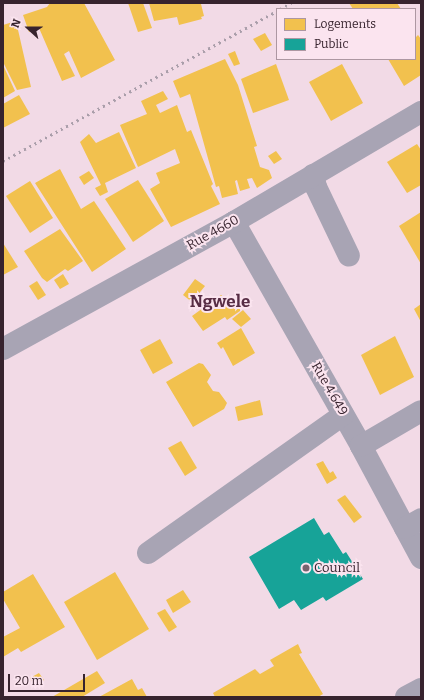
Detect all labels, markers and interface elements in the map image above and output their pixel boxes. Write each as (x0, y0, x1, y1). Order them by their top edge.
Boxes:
north arrow (8, 8, 48, 48)
legend (276, 8, 416, 60)
text: N (9, 17, 24, 30)
text: Logements (314, 17, 376, 31)
text: Public (314, 37, 349, 51)
street label: Rue 4660 (184, 212, 242, 254)
district label: Ngwele (190, 292, 250, 312)
street label: Rue 4.649 (307, 360, 351, 418)
place label: Council (314, 560, 360, 576)
marker: Council (301, 563, 311, 573)
scale bar (10, 666, 87, 692)
text: 20 m (15, 674, 43, 688)

